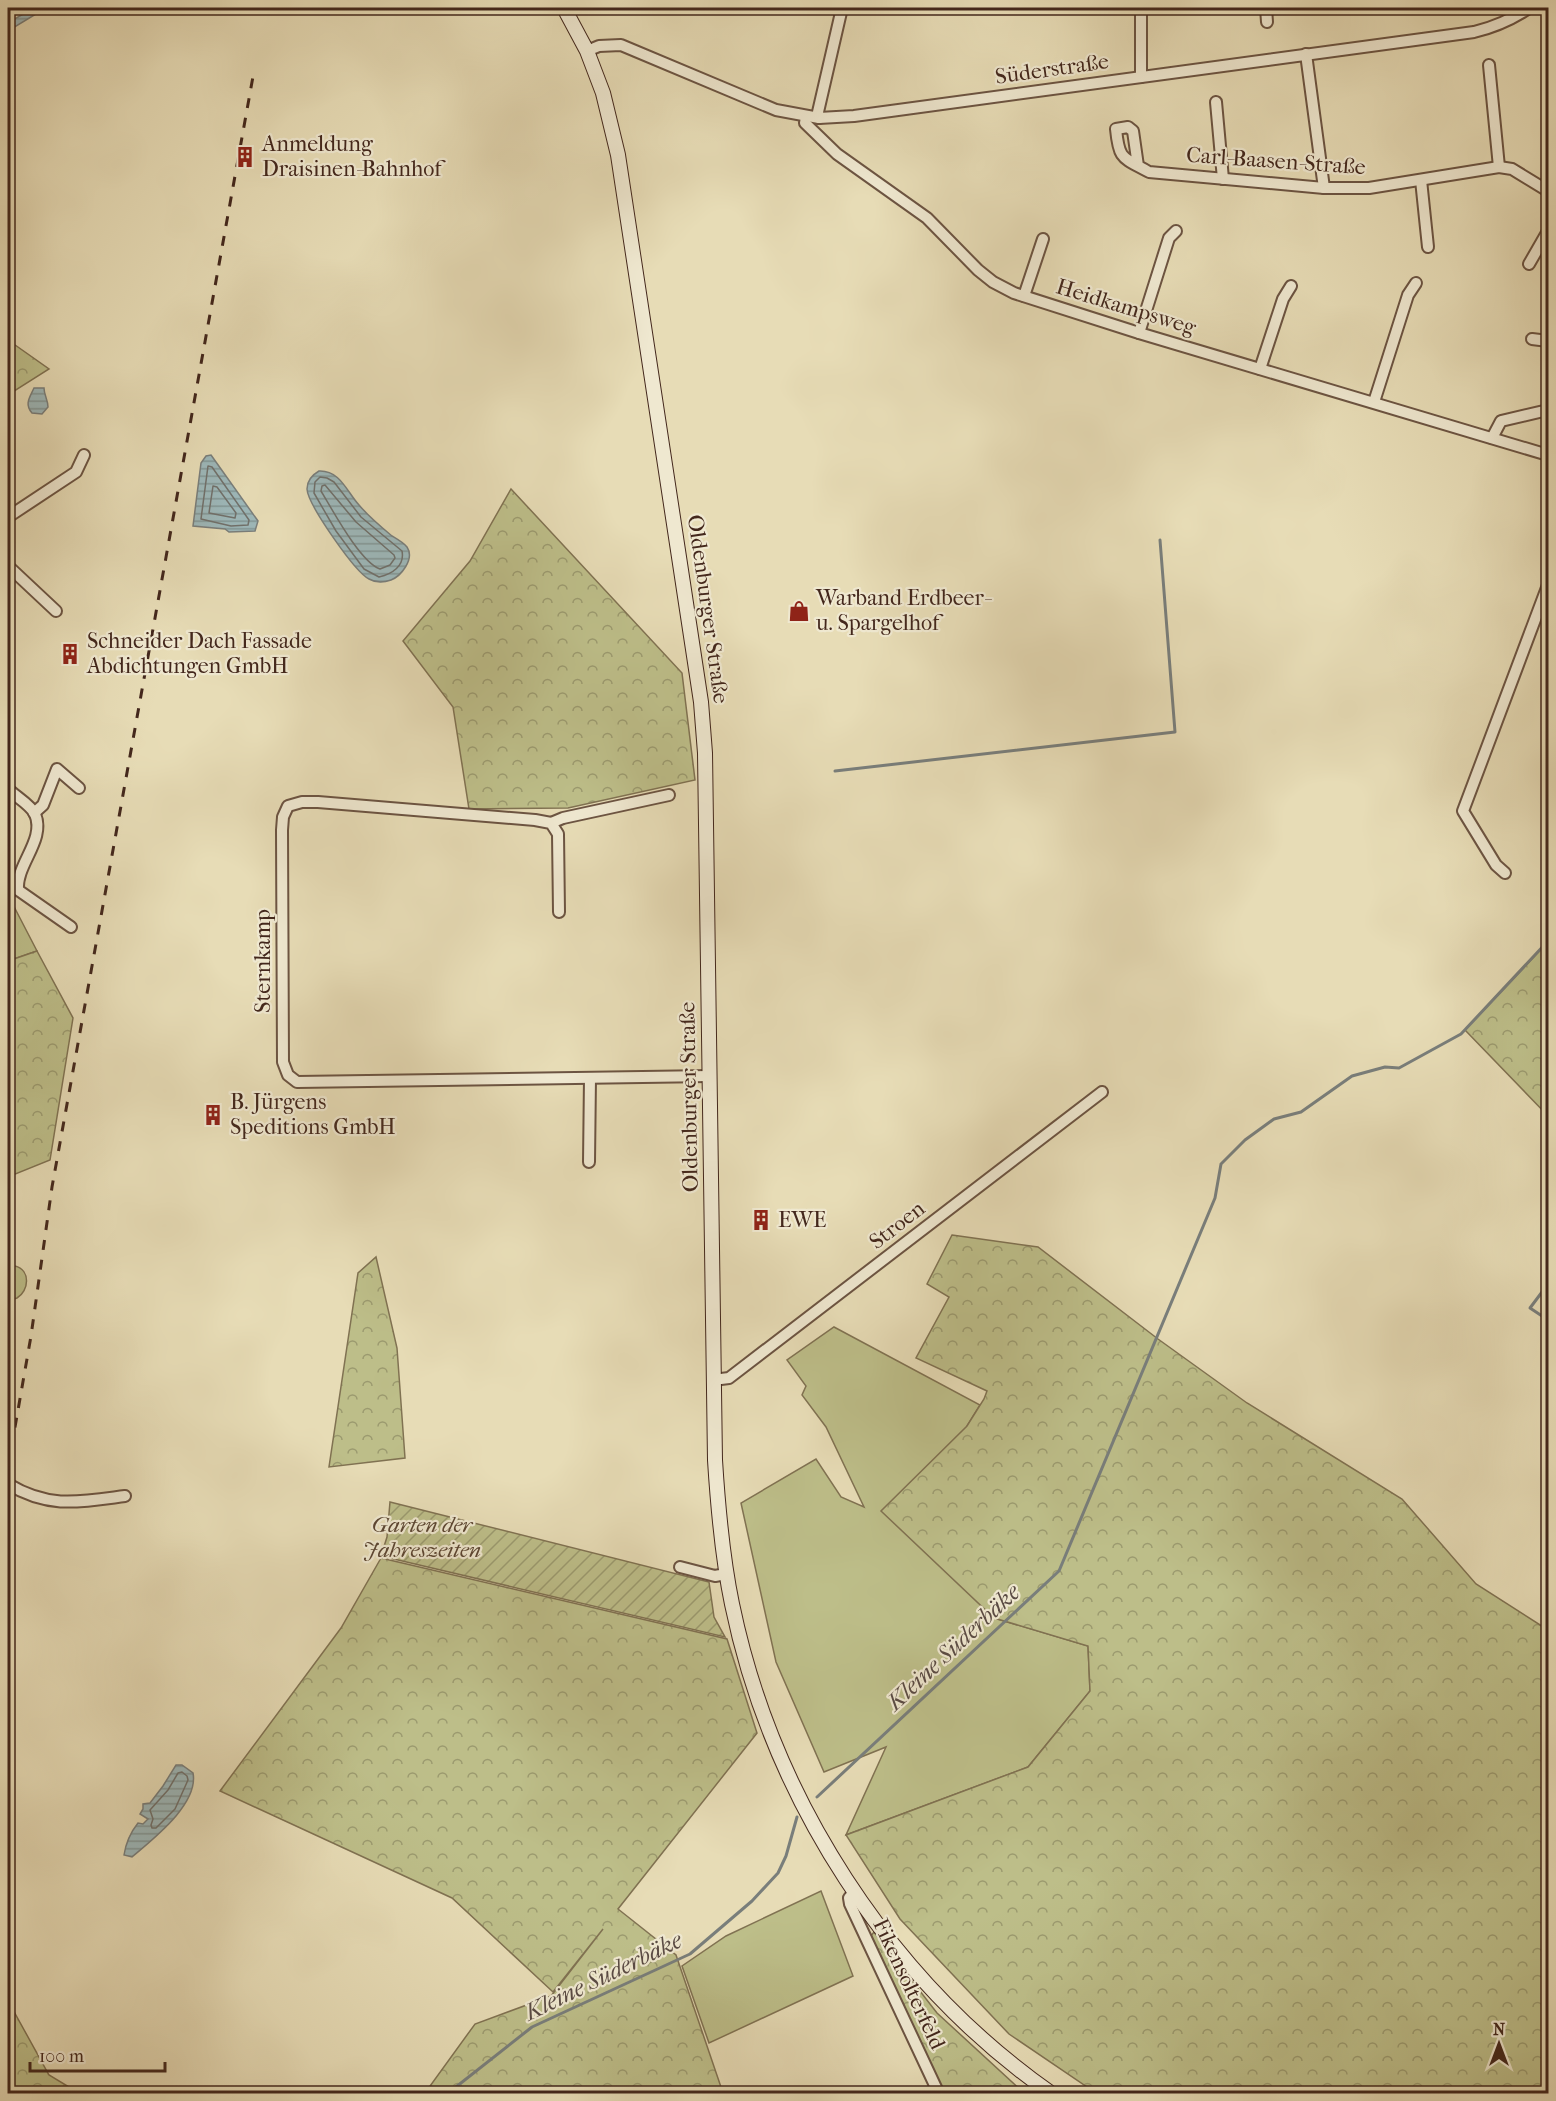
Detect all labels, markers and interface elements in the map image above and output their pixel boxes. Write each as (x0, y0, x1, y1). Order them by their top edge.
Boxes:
street label: Süderstraße (994, 48, 1111, 90)
place label: Anmeldung Draisinen-Bahnhof (261, 131, 446, 182)
street label: Carl-Baasen-Straße (1185, 142, 1367, 180)
building icon: Anmeldung Draisinen-Bahnhof (233, 145, 257, 169)
street label: Heidkampsweg (1053, 273, 1199, 341)
street label: Oldenburger Straße (682, 513, 734, 705)
place label: Warband Erdbeer- u. Spargelhof (815, 585, 993, 636)
shop icon: Warband Erdbeer- u. Spargelhof (787, 599, 811, 623)
place label: Schneider Dach Fassade Abdichtungen GmbH (86, 628, 312, 679)
building icon: Schneider Dach Fassade Abdichtungen GmbH (58, 642, 82, 666)
street label: Sternkamp (250, 909, 276, 1013)
street label: Oldenburger Straße (674, 1001, 704, 1192)
place label: B. Jürgens Speditions GmbH (230, 1089, 396, 1140)
building icon: B. Jürgens Speditions GmbH (201, 1103, 225, 1127)
street label: Stroen (864, 1195, 930, 1255)
place label: EWE (778, 1207, 826, 1233)
building icon: EWE (749, 1208, 773, 1232)
park label: Garten der Jahreszeiten (363, 1512, 481, 1563)
water label: Kleine Süderbäke (879, 1577, 1026, 1717)
street label: Fikensolterfeld (867, 1914, 951, 2055)
water label: Kleine Süderbäke (518, 1925, 688, 2027)
north arrow (1469, 2014, 1529, 2074)
text: N (1493, 2020, 1506, 2039)
scale bar (30, 2035, 165, 2073)
text: 100 m (39, 2046, 84, 2067)

